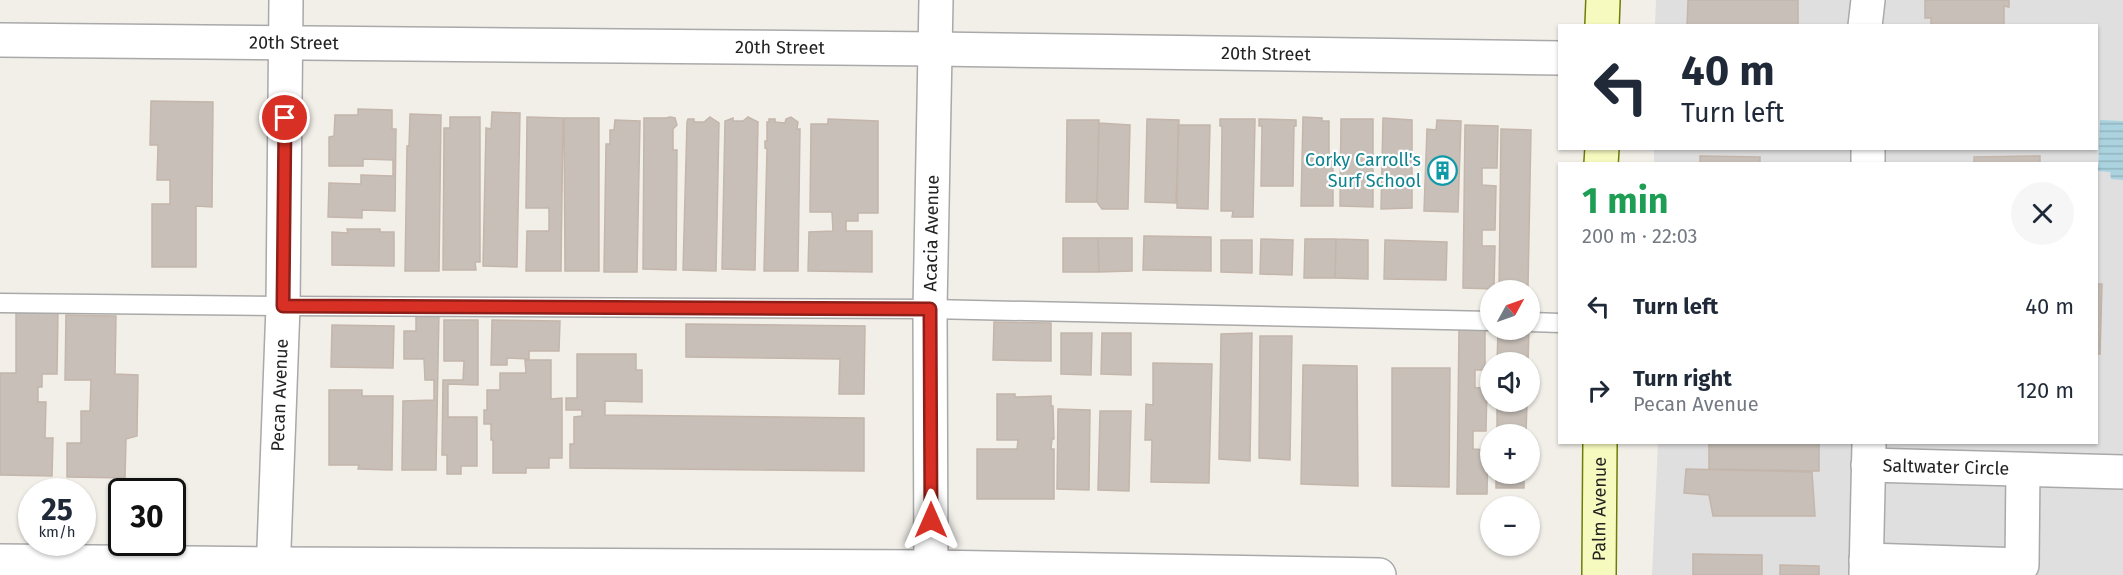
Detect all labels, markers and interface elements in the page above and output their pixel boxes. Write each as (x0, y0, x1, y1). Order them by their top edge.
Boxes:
street label: 20th Street (249, 31, 339, 54)
street label: 20th Street (735, 36, 825, 59)
street label: 20th Street (1221, 42, 1311, 65)
text: 40 m (1681, 46, 1775, 96)
icon: left (1582, 48, 1660, 126)
pin (259, 92, 310, 143)
text: Turn left (1681, 97, 1784, 129)
icon: arrive (268, 101, 301, 134)
place label: Corky Carroll's Surf School (1305, 149, 1421, 192)
building icon: Corky Carroll's Surf School (1426, 154, 1458, 186)
street label: Acacia Avenue (919, 175, 944, 292)
text: 1 min (1582, 179, 1669, 223)
button: close (2011, 182, 2074, 245)
text: 200 m · 22:03 (1582, 224, 1698, 248)
north arrow (1480, 280, 1540, 340)
map controls (1480, 280, 1540, 556)
icon: left (1582, 290, 1615, 323)
text: Turn left (1633, 293, 1718, 320)
text: 40 m (2025, 293, 2074, 320)
street label: Pecan Avenue (267, 338, 293, 452)
button: sound (1480, 352, 1540, 412)
text: Turn right (1633, 365, 1732, 392)
icon: right (1582, 374, 1615, 407)
text: 120 m (2017, 377, 2074, 404)
text: Pecan Avenue (1633, 392, 1759, 416)
button: + (1480, 424, 1540, 484)
street label: Saltwater Circle (1882, 454, 2010, 480)
street label: Palm Avenue (1588, 457, 1611, 561)
speed limit sign: 30 (108, 478, 186, 556)
position arrow (899, 488, 963, 552)
text: 25 (41, 492, 73, 528)
button: − (1480, 496, 1540, 556)
text: km/h (38, 523, 76, 541)

